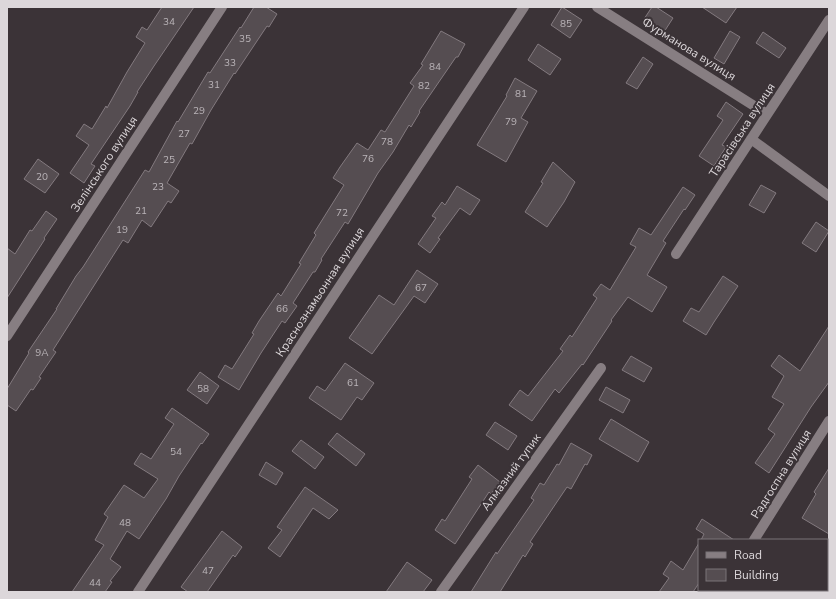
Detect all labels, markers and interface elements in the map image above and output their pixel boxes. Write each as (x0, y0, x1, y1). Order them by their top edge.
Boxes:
street label: Фурманова вулиця (639, 14, 739, 84)
house number: 34 (163, 15, 175, 29)
house number: 85 (560, 17, 572, 31)
house number: 35 (239, 32, 251, 46)
house number: 33 (224, 56, 236, 70)
house number: 84 (429, 60, 441, 74)
house number: 31 (208, 78, 220, 92)
house number: 82 (418, 79, 430, 93)
street label: Тарасівська вулиця (705, 80, 779, 180)
house number: 81 (515, 87, 527, 101)
house number: 29 (193, 104, 205, 118)
street label: Зелінського вулиця (67, 113, 141, 215)
house number: 79 (505, 115, 517, 129)
house number: 27 (178, 127, 190, 141)
house number: 78 (381, 135, 393, 149)
house number: 76 (362, 152, 374, 166)
house number: 25 (163, 153, 175, 167)
house number: 20 (36, 170, 48, 184)
house number: 23 (152, 180, 164, 194)
house number: 21 (135, 204, 147, 218)
house number: 72 (336, 206, 348, 220)
house number: 19 (116, 223, 128, 237)
street label: Краснознамьонная вулиця (272, 224, 368, 360)
house number: 67 (415, 281, 427, 295)
house number: 66 (276, 302, 288, 316)
house number: 9А (35, 346, 49, 360)
house number: 61 (347, 376, 359, 390)
house number: 58 (197, 382, 209, 396)
street label: Радгоспна вулиця (747, 426, 815, 522)
street label: Алмазний тупик (477, 429, 545, 514)
house number: 54 (170, 445, 182, 459)
house number: 48 (119, 516, 131, 530)
legend (698, 539, 828, 591)
text: Road (734, 547, 762, 563)
house number: 47 (202, 564, 214, 578)
text: Building (734, 567, 779, 583)
house number: 44 (89, 576, 101, 590)

